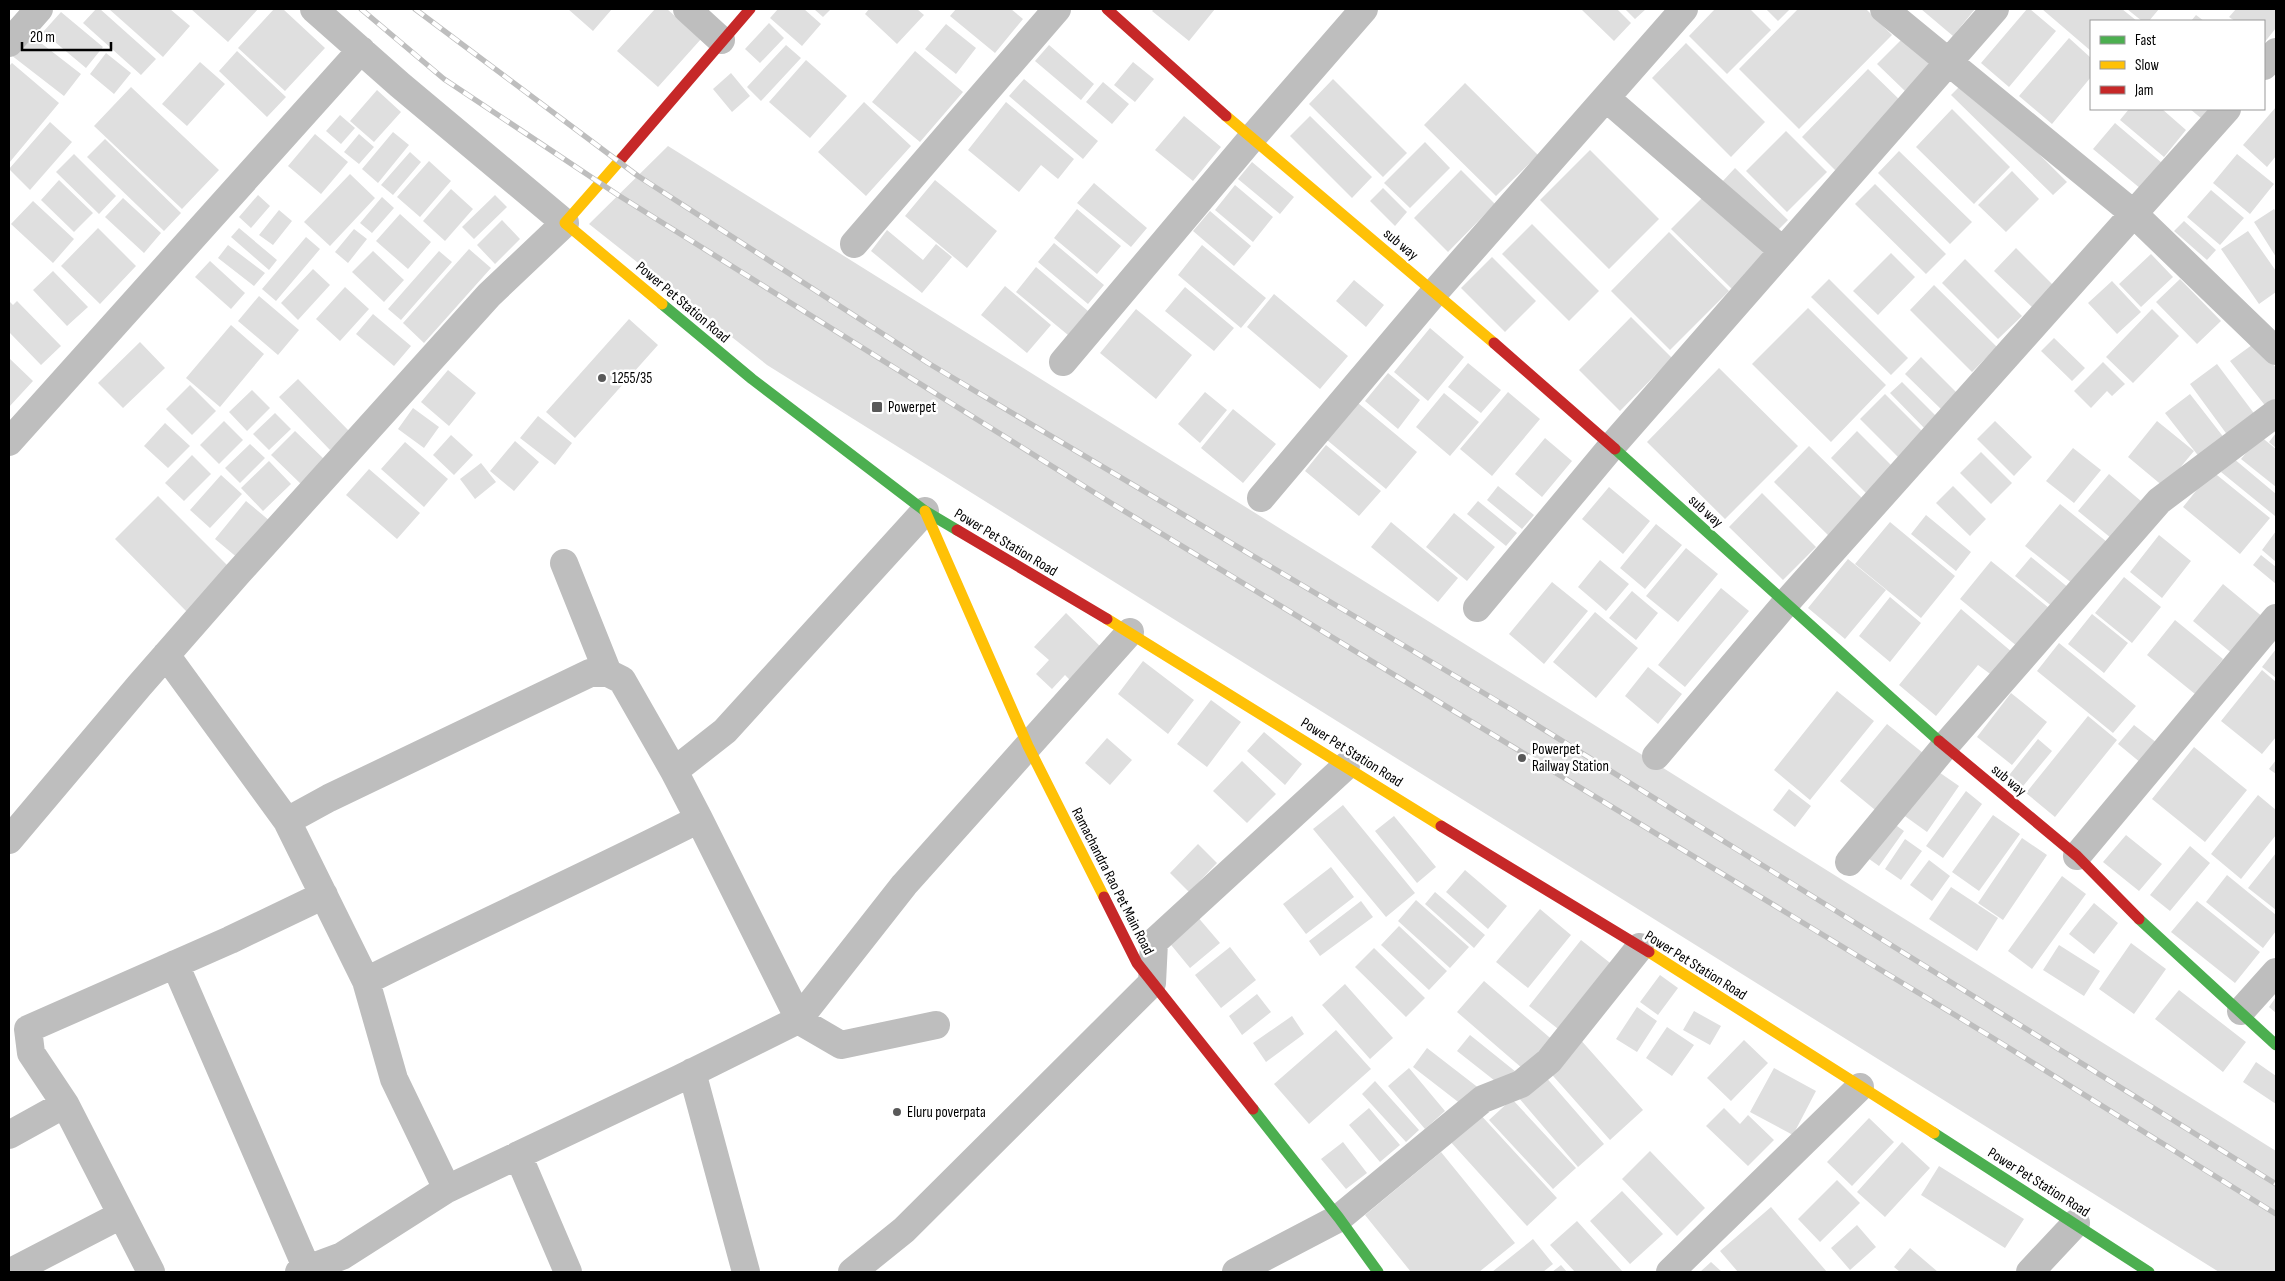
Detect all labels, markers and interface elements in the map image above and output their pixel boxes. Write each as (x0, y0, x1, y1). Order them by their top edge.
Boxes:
scale bar (22, 20, 111, 52)
legend (2090, 20, 2265, 110)
text: 20 m (30, 28, 55, 47)
text: Fast (2135, 31, 2157, 50)
text: Slow (2135, 56, 2159, 75)
text: Jam (2134, 81, 2153, 100)
street label: sub way (1379, 224, 1422, 265)
street label: Power Pet Station Road (632, 258, 734, 347)
place label: 1255/35 (612, 369, 652, 388)
marker: 1255/35 (596, 372, 608, 384)
place label: Powerpet (888, 398, 936, 417)
marker: Powerpet (870, 400, 884, 414)
street label: sub way (1684, 491, 1727, 532)
street label: Power Pet Station Road (951, 504, 1061, 581)
street label: Power Pet Station Road (1297, 713, 1406, 791)
place label: Powerpet Railway Station (1532, 740, 1609, 776)
marker: Powerpet Railway Station (1516, 752, 1528, 764)
street label: sub way (1987, 760, 2030, 801)
street label: Ramachandra Rao Pet Main Road (1067, 804, 1158, 958)
street label: Power Pet Station Road (1641, 926, 1750, 1004)
place label: Eluru poverpata (907, 1103, 986, 1122)
marker: Eluru poverpata (891, 1106, 903, 1118)
street label: Power Pet Station Road (1984, 1143, 2093, 1221)

